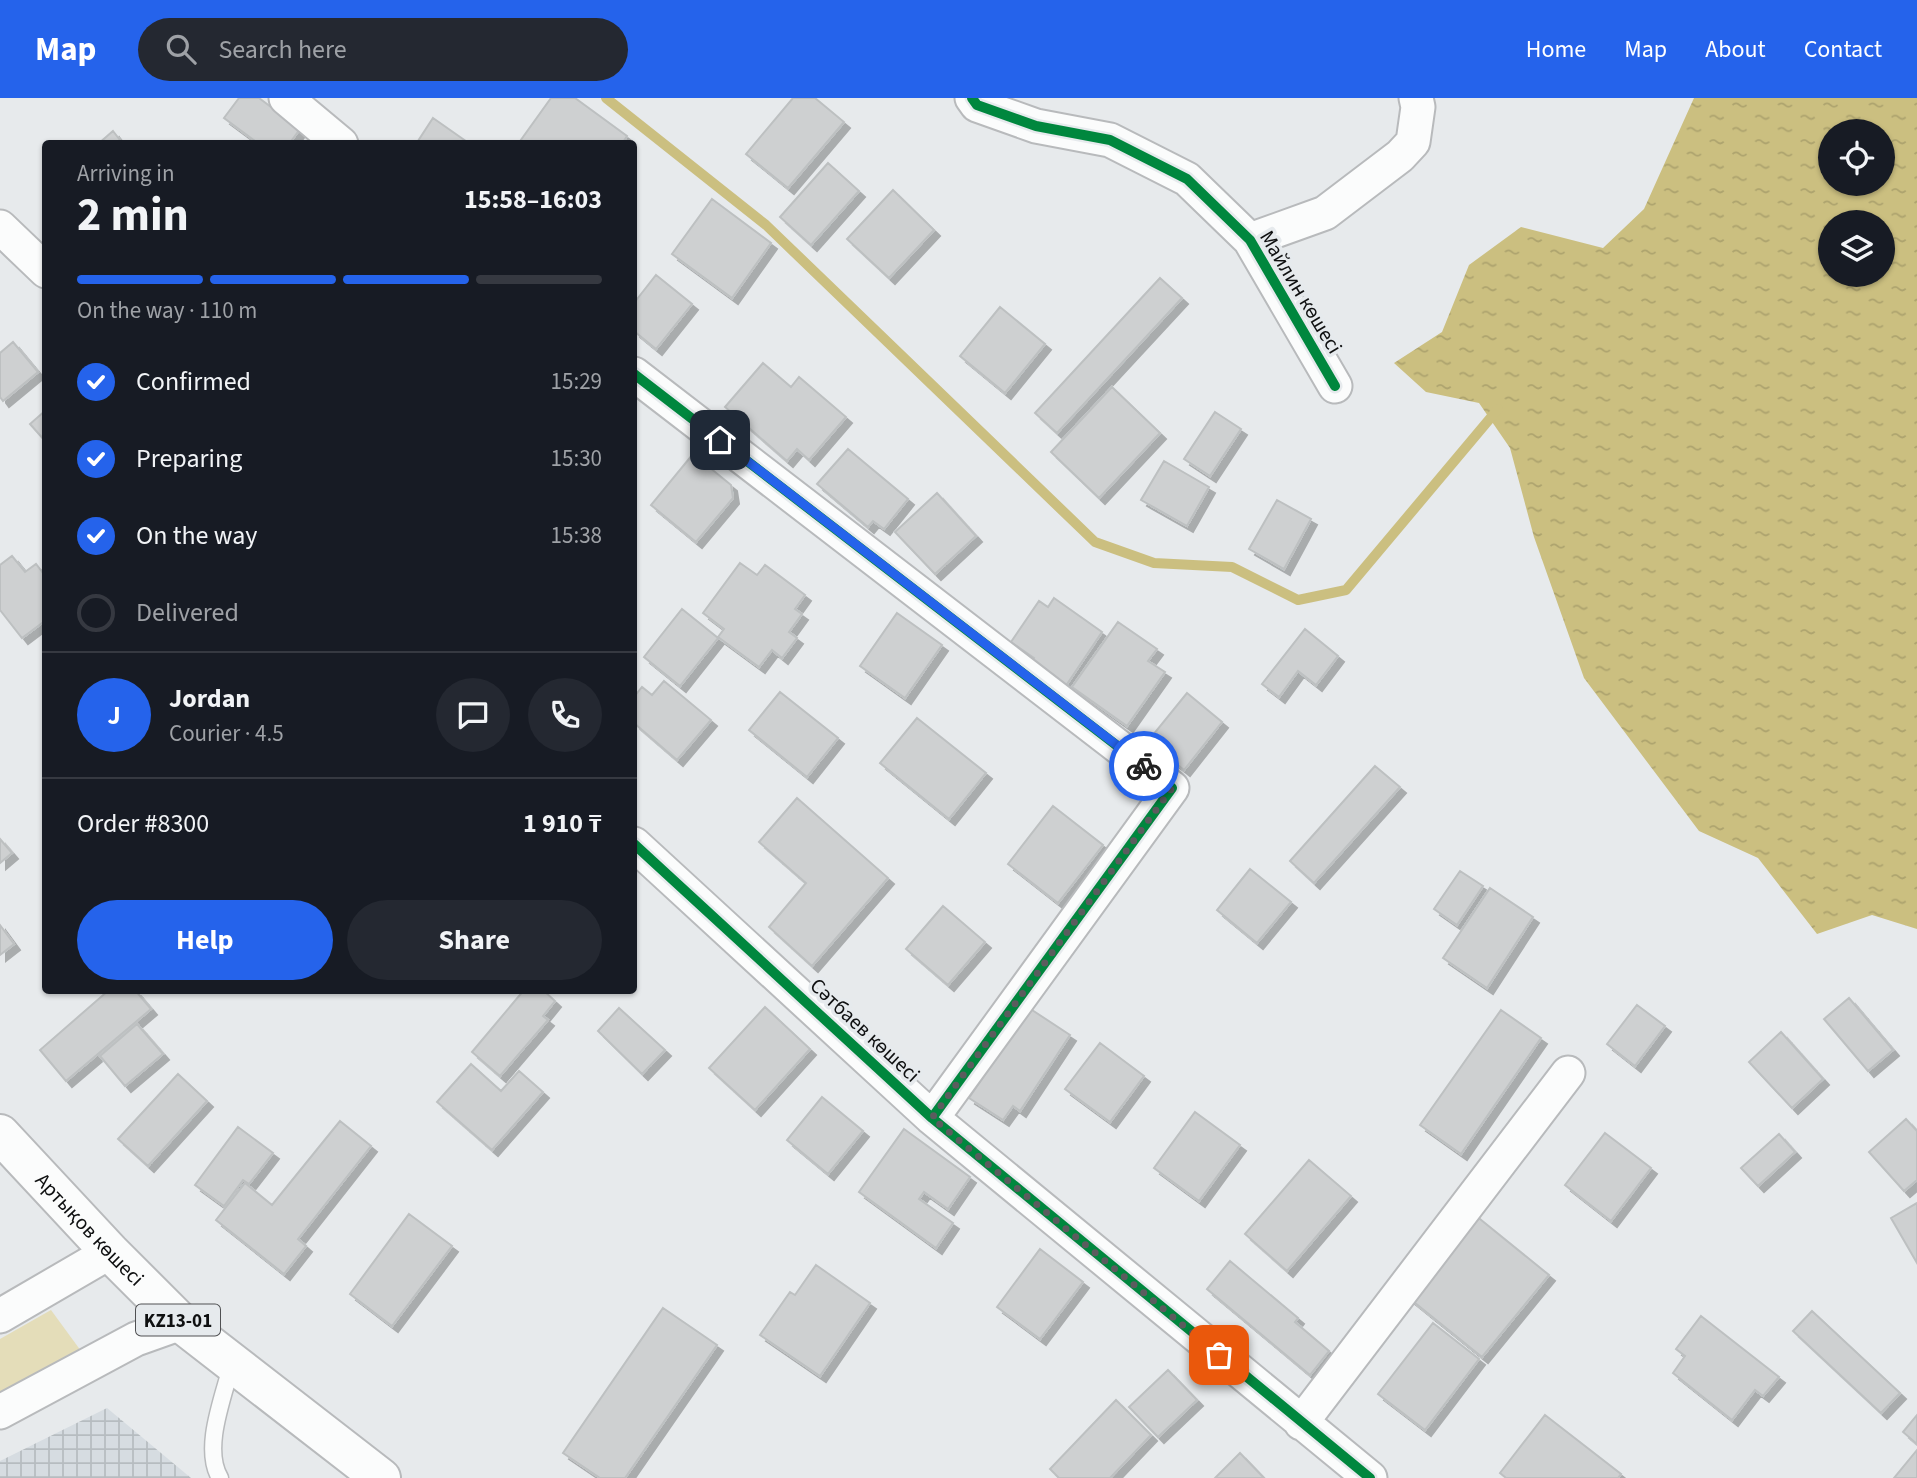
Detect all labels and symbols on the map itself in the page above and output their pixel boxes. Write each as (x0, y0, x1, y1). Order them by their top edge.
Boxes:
street label: Майлин көшесі (1252, 225, 1350, 359)
pin (690, 410, 750, 470)
courier (1109, 731, 1179, 801)
street label: Сәтбаев көшесі (803, 971, 927, 1089)
street label: Артықов көшесі (28, 1166, 151, 1293)
road number: KZ13-01 (136, 1304, 220, 1336)
pin (1189, 1325, 1249, 1385)

